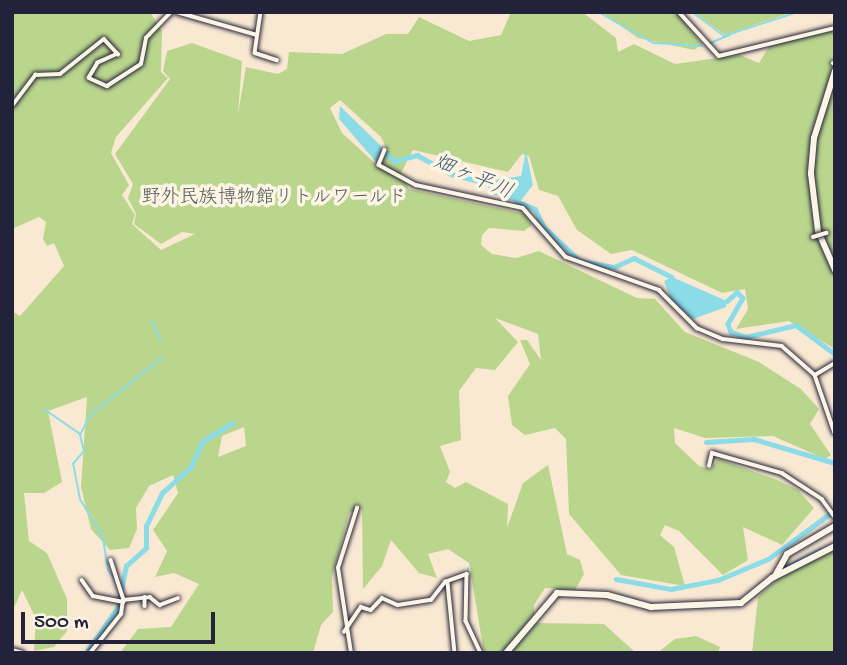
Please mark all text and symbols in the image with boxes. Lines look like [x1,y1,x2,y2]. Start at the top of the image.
water label: 畑ヶ平川 [428,151,516,207]
park label: 野外民族博物館リトルワールド [141,188,407,210]
scale bar [24,598,219,642]
text: 500 m [34,611,89,636]

